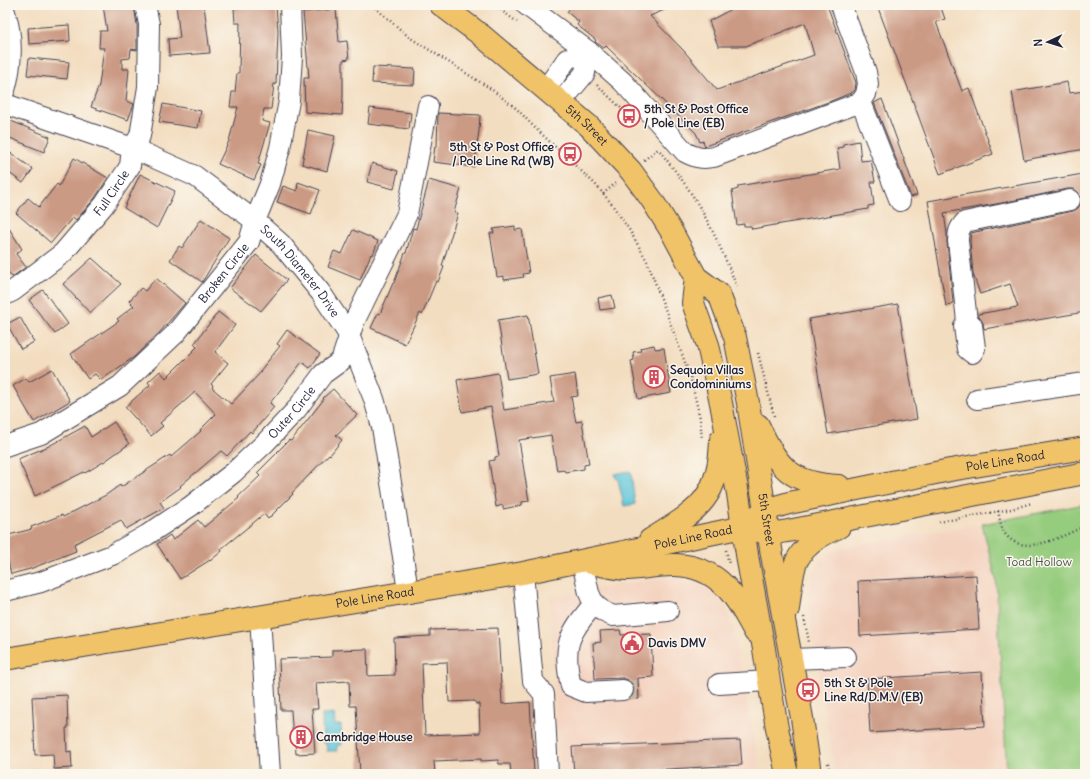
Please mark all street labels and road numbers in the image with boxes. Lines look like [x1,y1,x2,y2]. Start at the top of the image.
street label: 5th Street [563,101,611,148]
street label: Full Circle [90,167,132,219]
street label: South Diameter Drive [258,221,343,320]
street label: Broken Circle [195,240,252,306]
street label: Outer Circle [265,383,318,442]
street label: Pole Line Road [965,447,1046,474]
street label: 5th Street [755,492,778,547]
street label: Pole Line Road [653,521,734,552]
street label: Pole Line Road [334,583,415,611]

